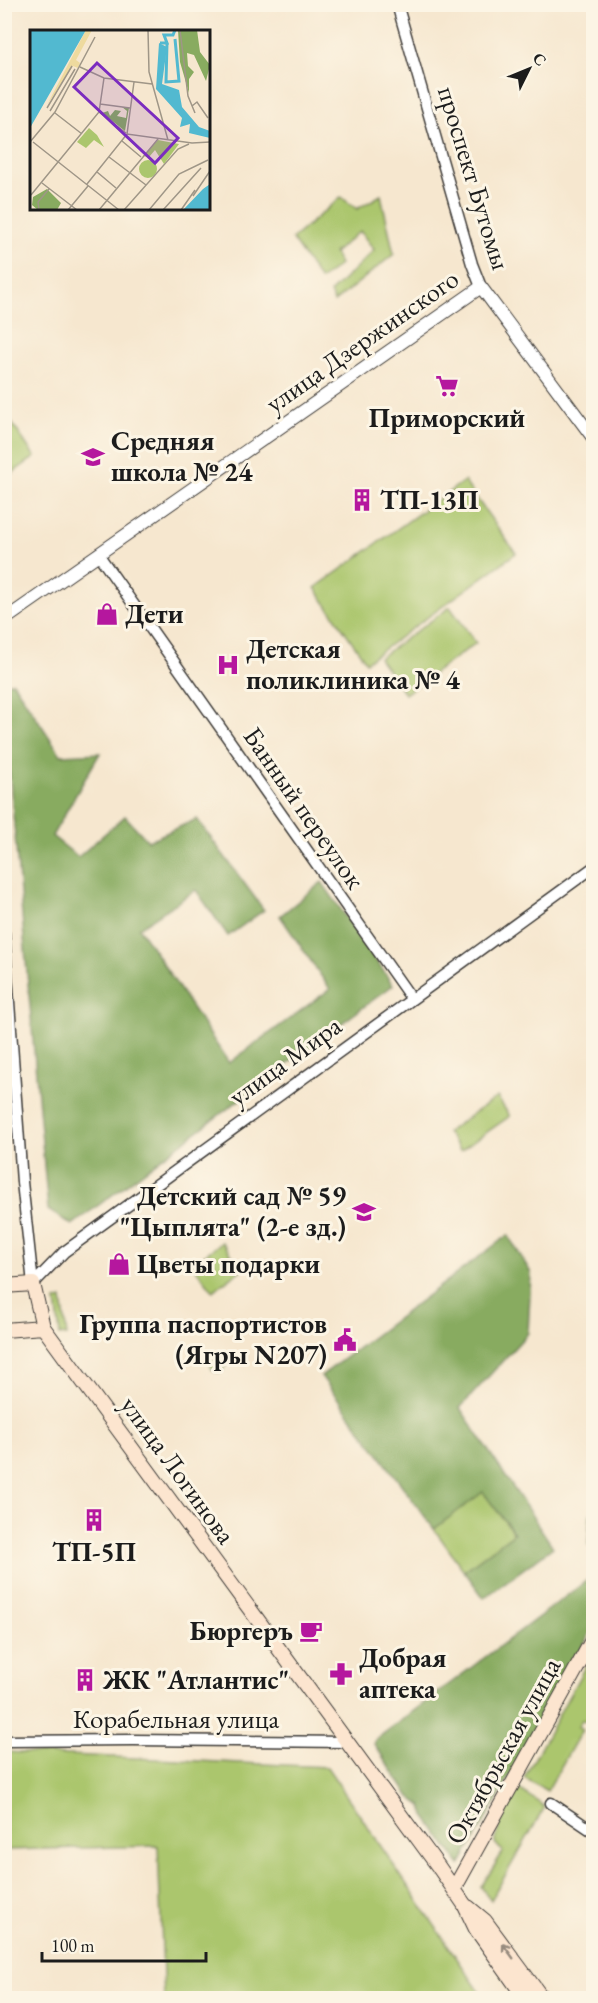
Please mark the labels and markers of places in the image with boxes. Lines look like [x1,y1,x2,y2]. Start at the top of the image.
supermarket icon: Приморский [434,373,460,399]
place label: Приморский [369,400,525,435]
place label: Средняя школа № 24 [111,423,253,489]
school or university icon: Средняя школа № 24 [80,444,106,470]
place label: ТП-13П [380,482,479,517]
building icon: ТП-13П [349,487,375,513]
place label: Дети [125,596,184,631]
shop icon: Дети [94,601,120,627]
place label: Детская поликлиника № 4 [246,631,460,697]
hospital icon: Детская поликлиника № 4 [215,652,241,678]
place label: Детский сад № 59 "Цыплята" (2-е зд.) [120,1178,346,1244]
school or university icon: Детский сад № 59 "Цыплята" (2-е зд.) [351,1199,377,1225]
place label: Цветы подарки [137,1246,320,1281]
shop icon: Цветы подарки [106,1251,132,1277]
place label: Группа паспортистов (Ягры N207) [79,1306,327,1372]
public building icon: Группа паспортистов (Ягры N207) [332,1327,358,1353]
building icon: ТП-5П [81,1507,107,1533]
place label: ТП-5П [52,1534,136,1569]
place label: Бюргеръ [190,1613,293,1648]
cafe icon: Бюргеръ [298,1618,324,1644]
place label: Добрая аптека [359,1640,447,1706]
pharmacy icon: Добрая аптека [328,1661,354,1687]
place label: ЖК "Атлантис" [102,1662,289,1697]
building icon: ЖК "Атлантис" [72,1667,98,1693]

